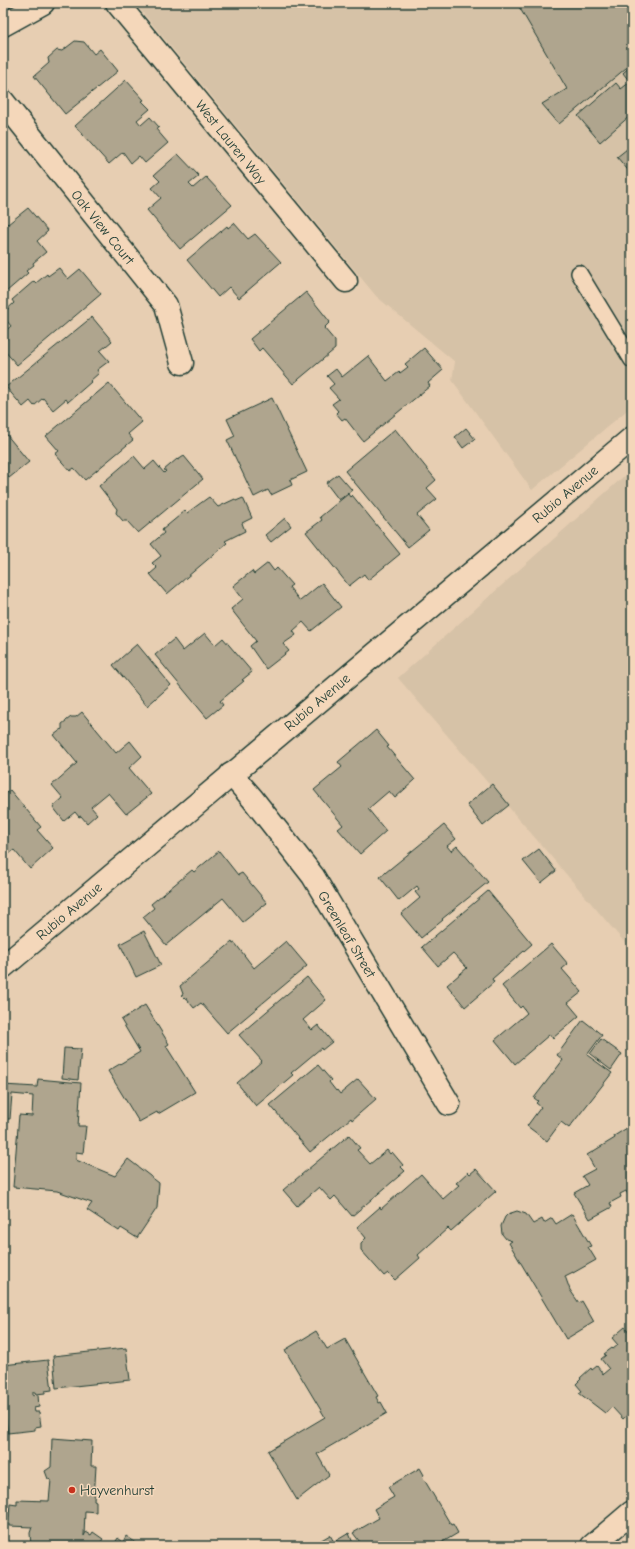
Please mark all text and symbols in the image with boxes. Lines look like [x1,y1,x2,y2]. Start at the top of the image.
street label: West Lauren Way [192,97,270,188]
street label: Oak View Court [67,187,139,269]
street label: Rubio Avenue [529,462,602,527]
street label: Rubio Avenue [281,670,354,735]
street label: Rubio Avenue [33,879,106,944]
street label: Greenleaf Street [314,888,380,982]
place label: Hayvenhurst [80,1482,155,1499]
marker: Hayvenhurst [67,1485,77,1495]

